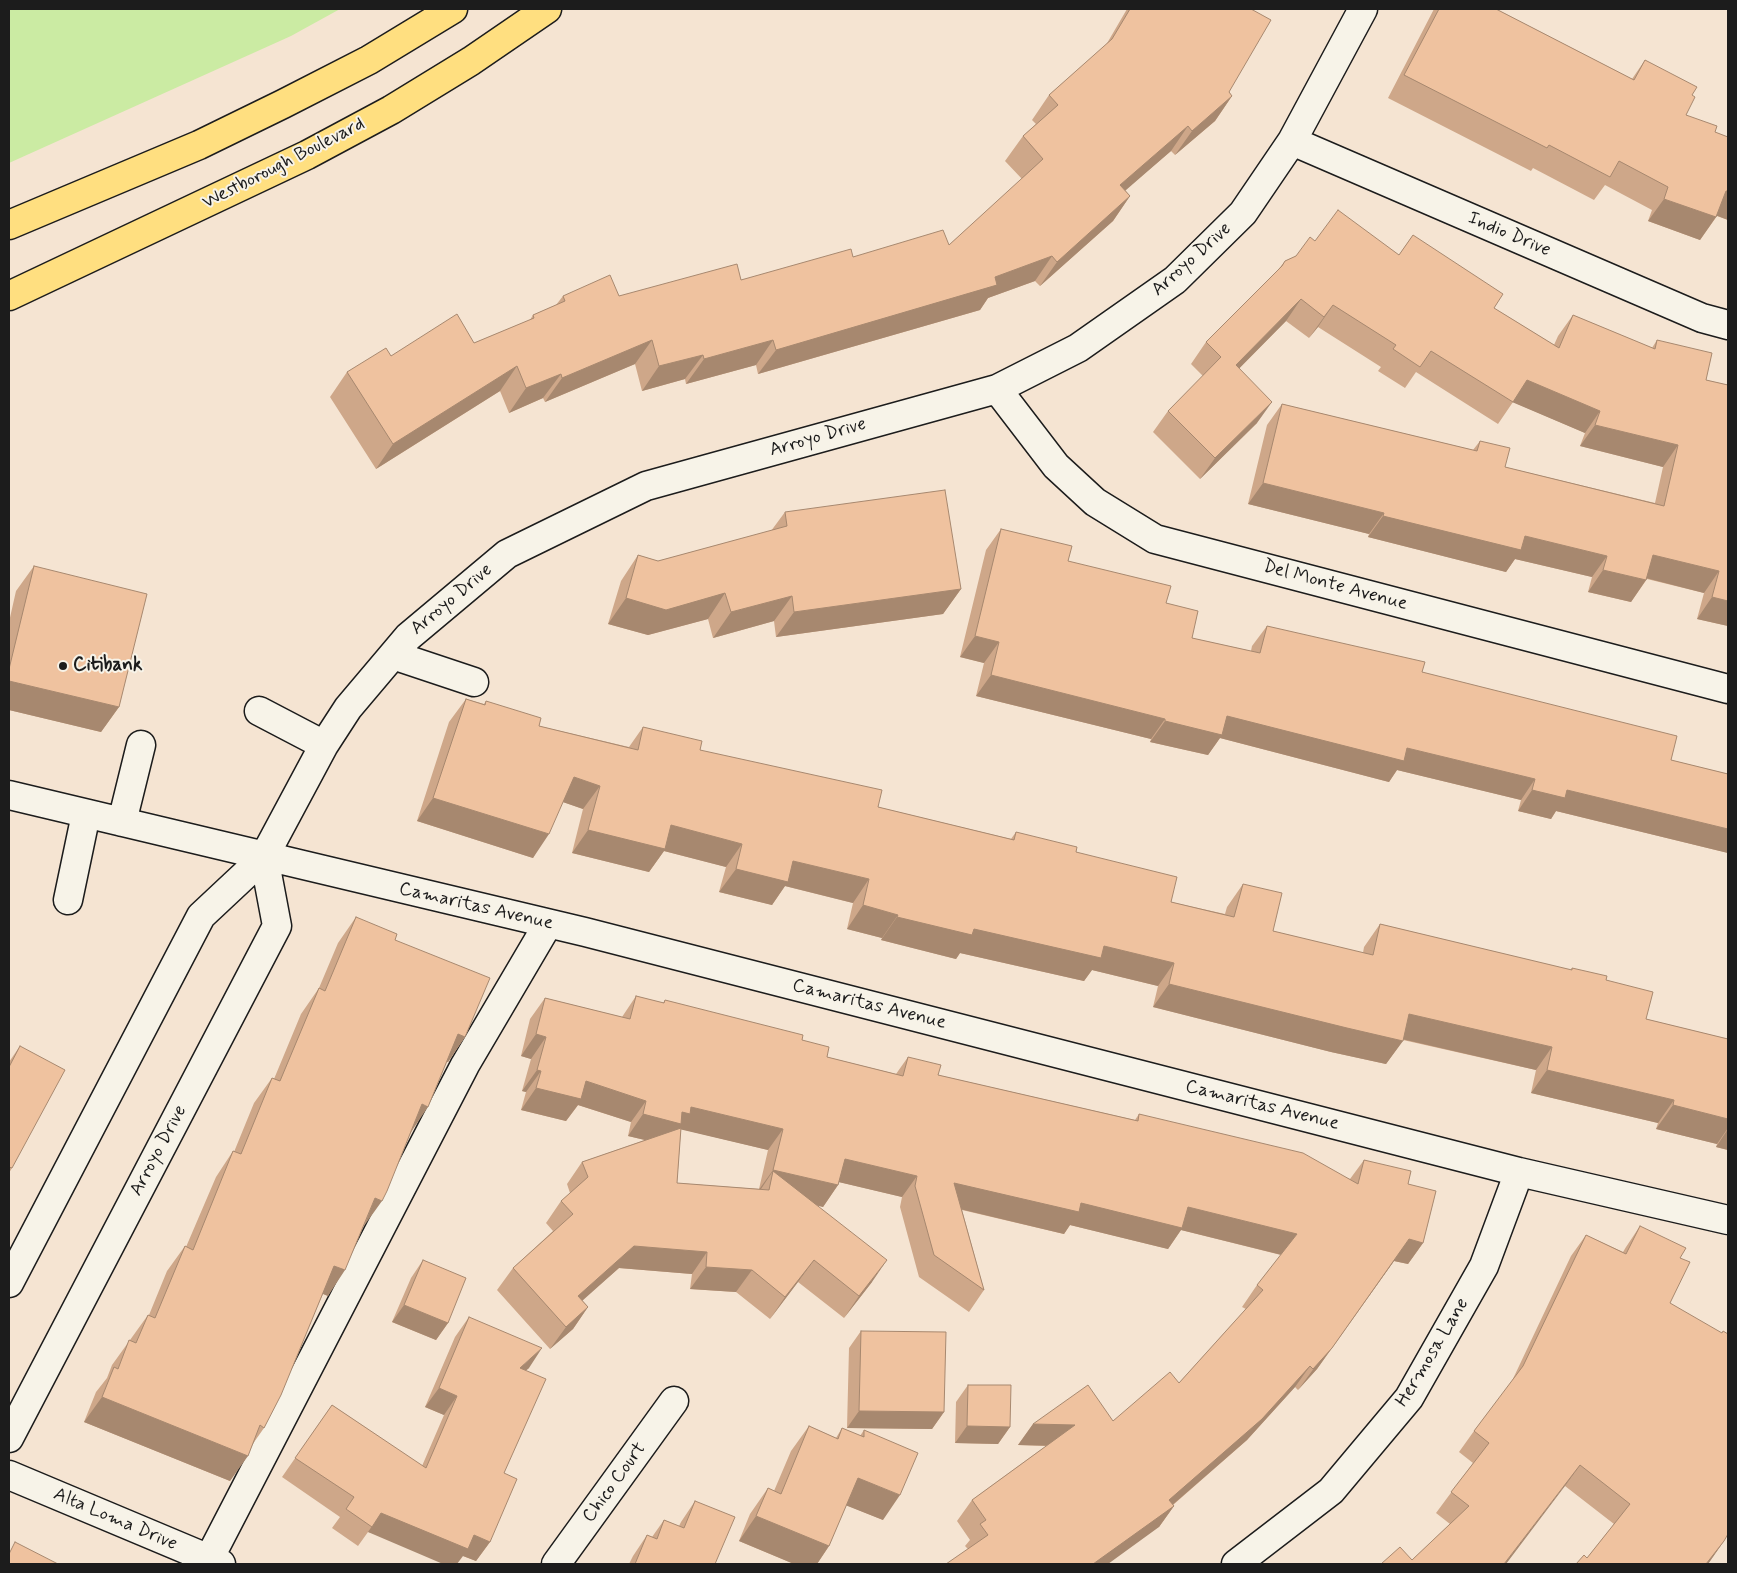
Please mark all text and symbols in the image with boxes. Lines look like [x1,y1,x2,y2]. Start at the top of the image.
street label: Westborough Boulevard [199,113,369,215]
street label: Indio Drive [1464,207,1554,263]
street label: Arroyo Drive [1147,218,1237,302]
street label: Arroyo Drive [767,413,869,463]
street label: Del Monte Avenue [1260,556,1410,616]
street label: Arroyo Drive [407,559,497,641]
place label: Citibank [73,655,142,677]
marker: Citibank [57,660,69,672]
street label: Camaritas Avenue [397,878,555,936]
street label: Camaritas Avenue [790,975,948,1035]
street label: Camaritas Avenue [1183,1076,1341,1136]
street label: Arroyo Drive [126,1102,192,1200]
street label: Hermosa Lane [1392,1294,1474,1412]
street label: Chico Court [578,1438,652,1528]
street label: Alta Loma Drive [50,1484,180,1556]

